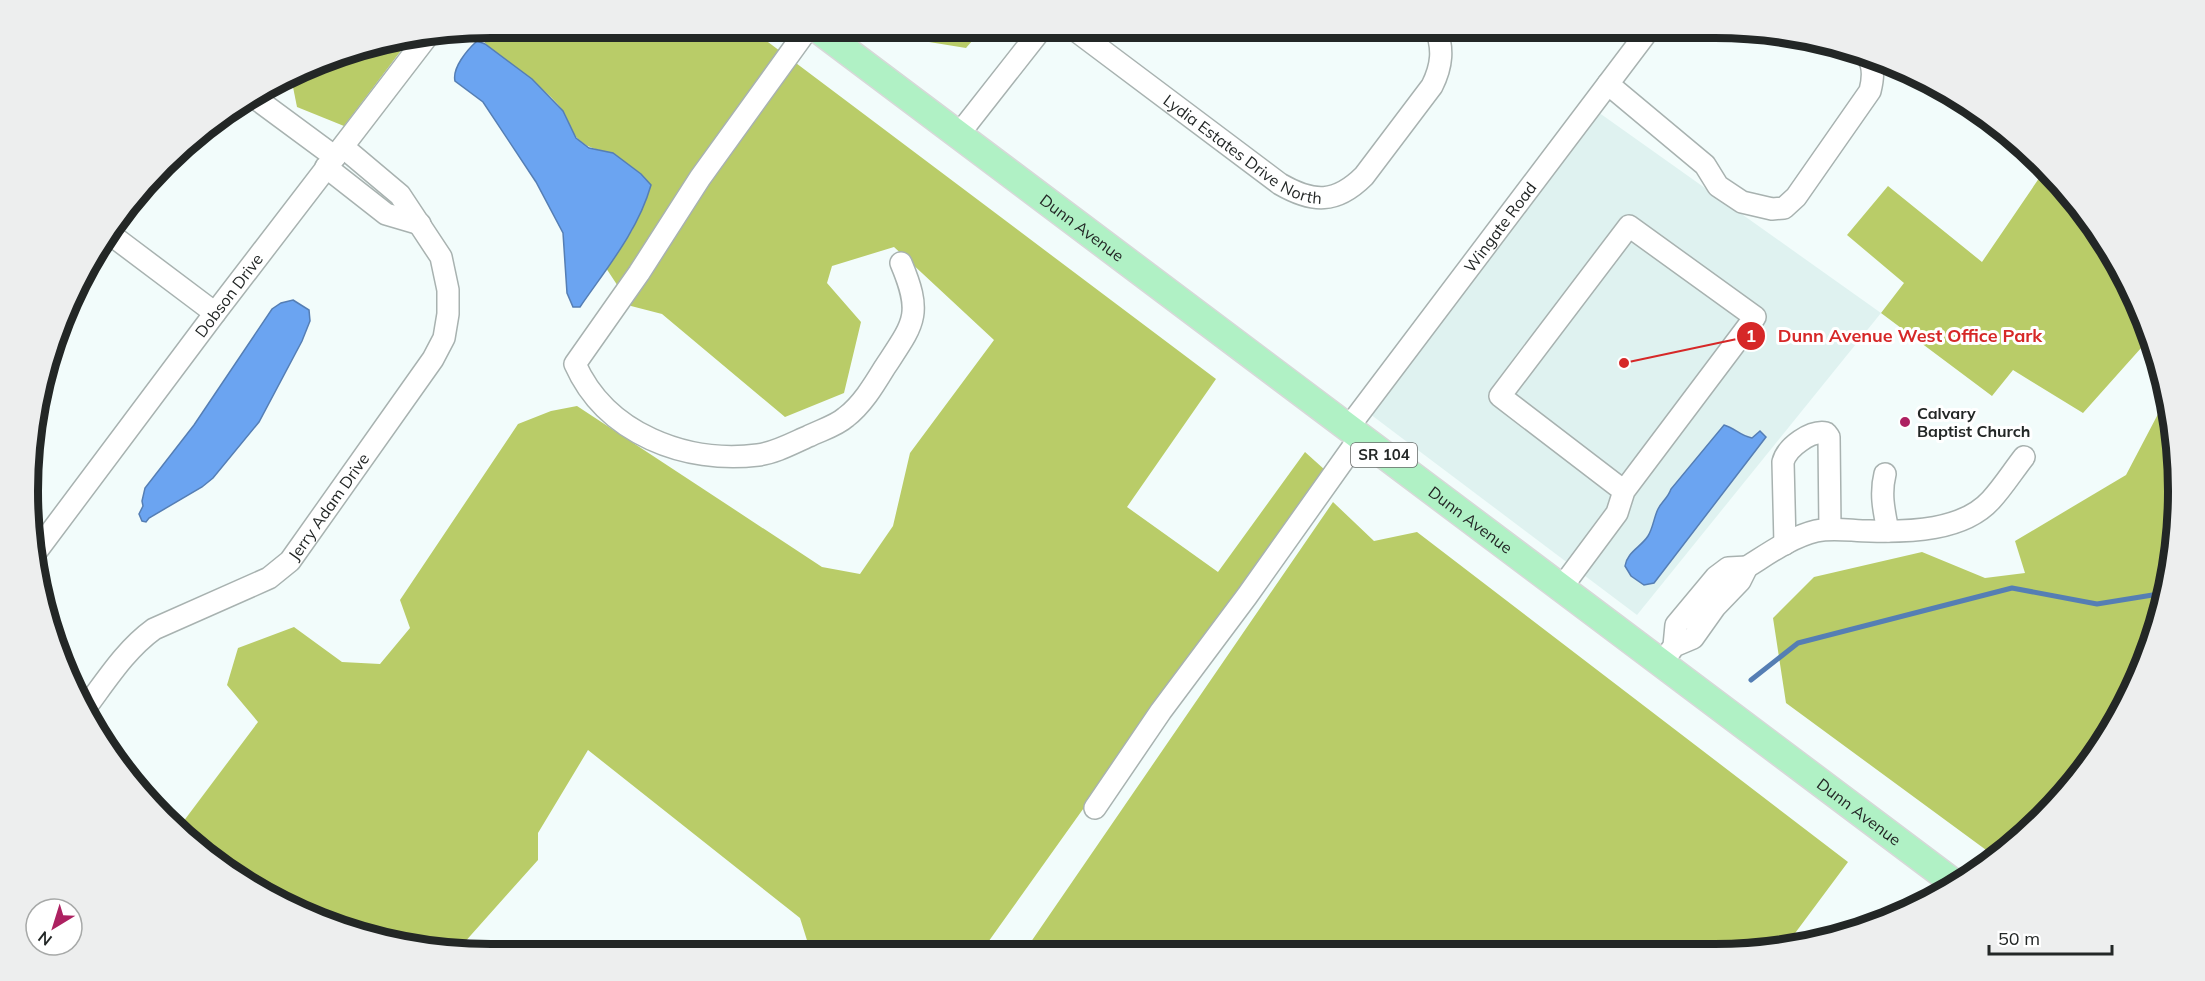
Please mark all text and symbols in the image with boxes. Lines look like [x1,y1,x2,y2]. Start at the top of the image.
street label: Lydia Estates Drive North [1159,90,1323,208]
street label: Wingate Road [1459,178,1540,276]
street label: Dunn Avenue [1036,190,1128,266]
street label: Dobson Drive [190,249,267,341]
callout: Dunn Avenue West Office Park [1736,318,2054,354]
text: 1 [1746,324,1756,347]
text: Dunn Avenue West Office Park [1778,324,2043,347]
place label: Calvary Baptist Church [1917,403,2030,441]
marker: Calvary Baptist Church [1898,415,1912,429]
road number: SR 104 [1351,443,1417,467]
street label: Jerry Adam Drive [284,449,373,564]
street label: Dunn Avenue [1425,482,1516,558]
street label: Dunn Avenue [1813,774,1905,850]
north arrow [24,897,84,957]
scale bar [1989,918,2112,956]
text: N [34,927,56,950]
text: 50 m [1998,927,2040,950]

